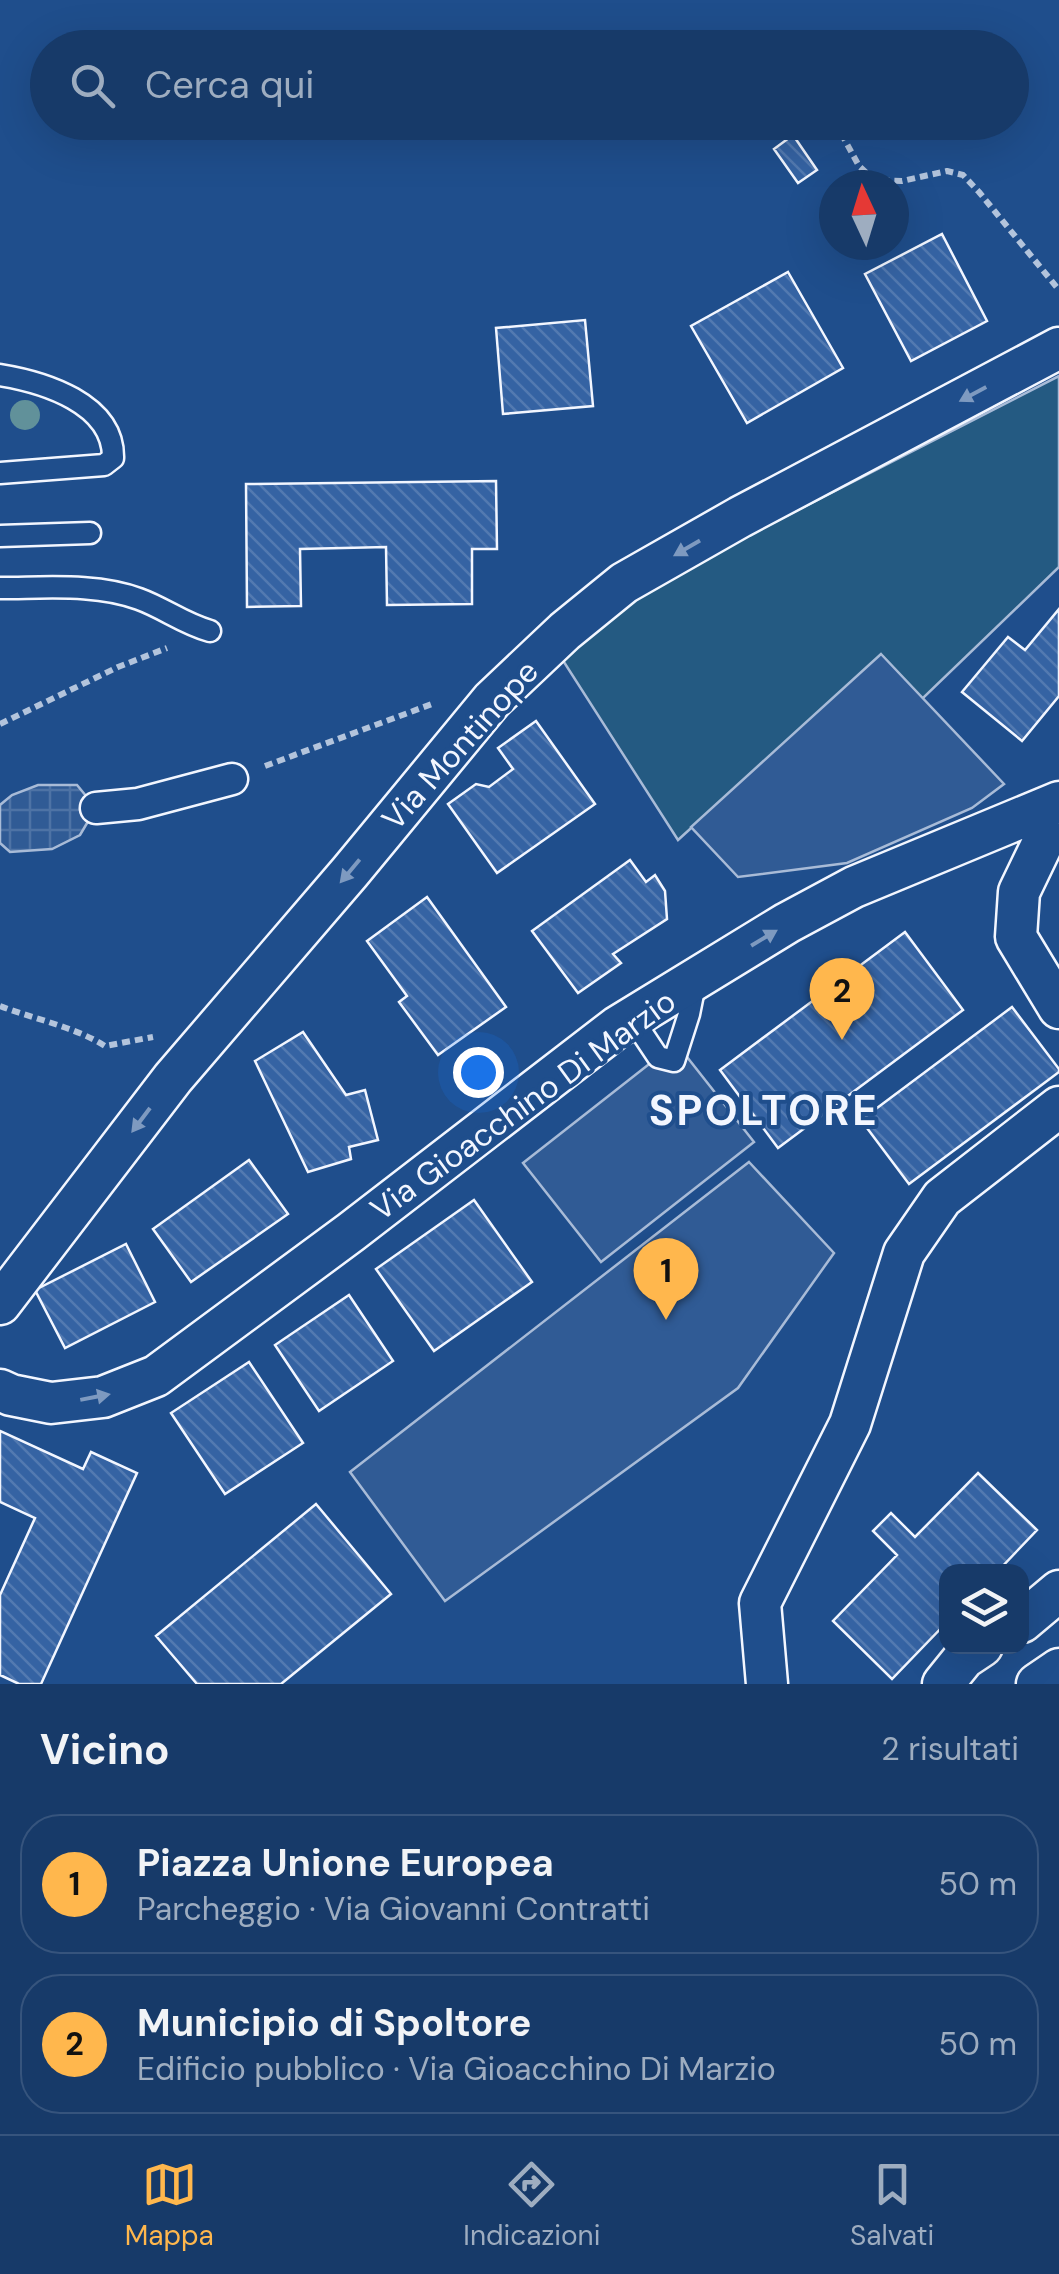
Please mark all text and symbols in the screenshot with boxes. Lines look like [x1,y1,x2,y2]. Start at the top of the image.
search box [30,30,1029,140]
icon: search [65,58,120,113]
text: Cerca qui [145,60,314,110]
north arrow [819,170,909,260]
one-way arrow [958,385,987,402]
one-way arrow [673,538,701,556]
street label: Via Montinope [372,651,548,839]
one-way arrow [339,858,361,883]
one-way arrow [750,929,778,947]
pin: 2 [810,958,874,1040]
street label: Via Gioacchino Di Marzio [362,980,684,1230]
your location [453,1047,504,1098]
district label: SPOLTORE [649,1083,879,1138]
one-way arrow [130,1106,151,1132]
pin: 1 [634,1238,698,1320]
one-way arrow [80,1388,111,1404]
map controls [939,1564,1029,1654]
button: layers [939,1564,1029,1654]
text: Vicino [40,1722,170,1777]
text: 2 risultati [881,1728,1019,1770]
text: Piazza Unione Europea [137,1838,554,1888]
text: 1 [69,1863,80,1905]
text: 50 m [939,1863,1017,1905]
text: Parcheggio · Via Giovanni Contratti [137,1888,650,1930]
text: Municipio di Spoltore [137,1998,532,2048]
text: 2 [65,2023,84,2065]
text: 50 m [939,2023,1017,2065]
text: Edificio pubblico · Via Gioacchino Di Marzio [137,2048,776,2090]
tab: Mappa [125,2157,214,2254]
tab: Indicazioni [463,2157,600,2254]
tab: Salvati [850,2157,934,2254]

